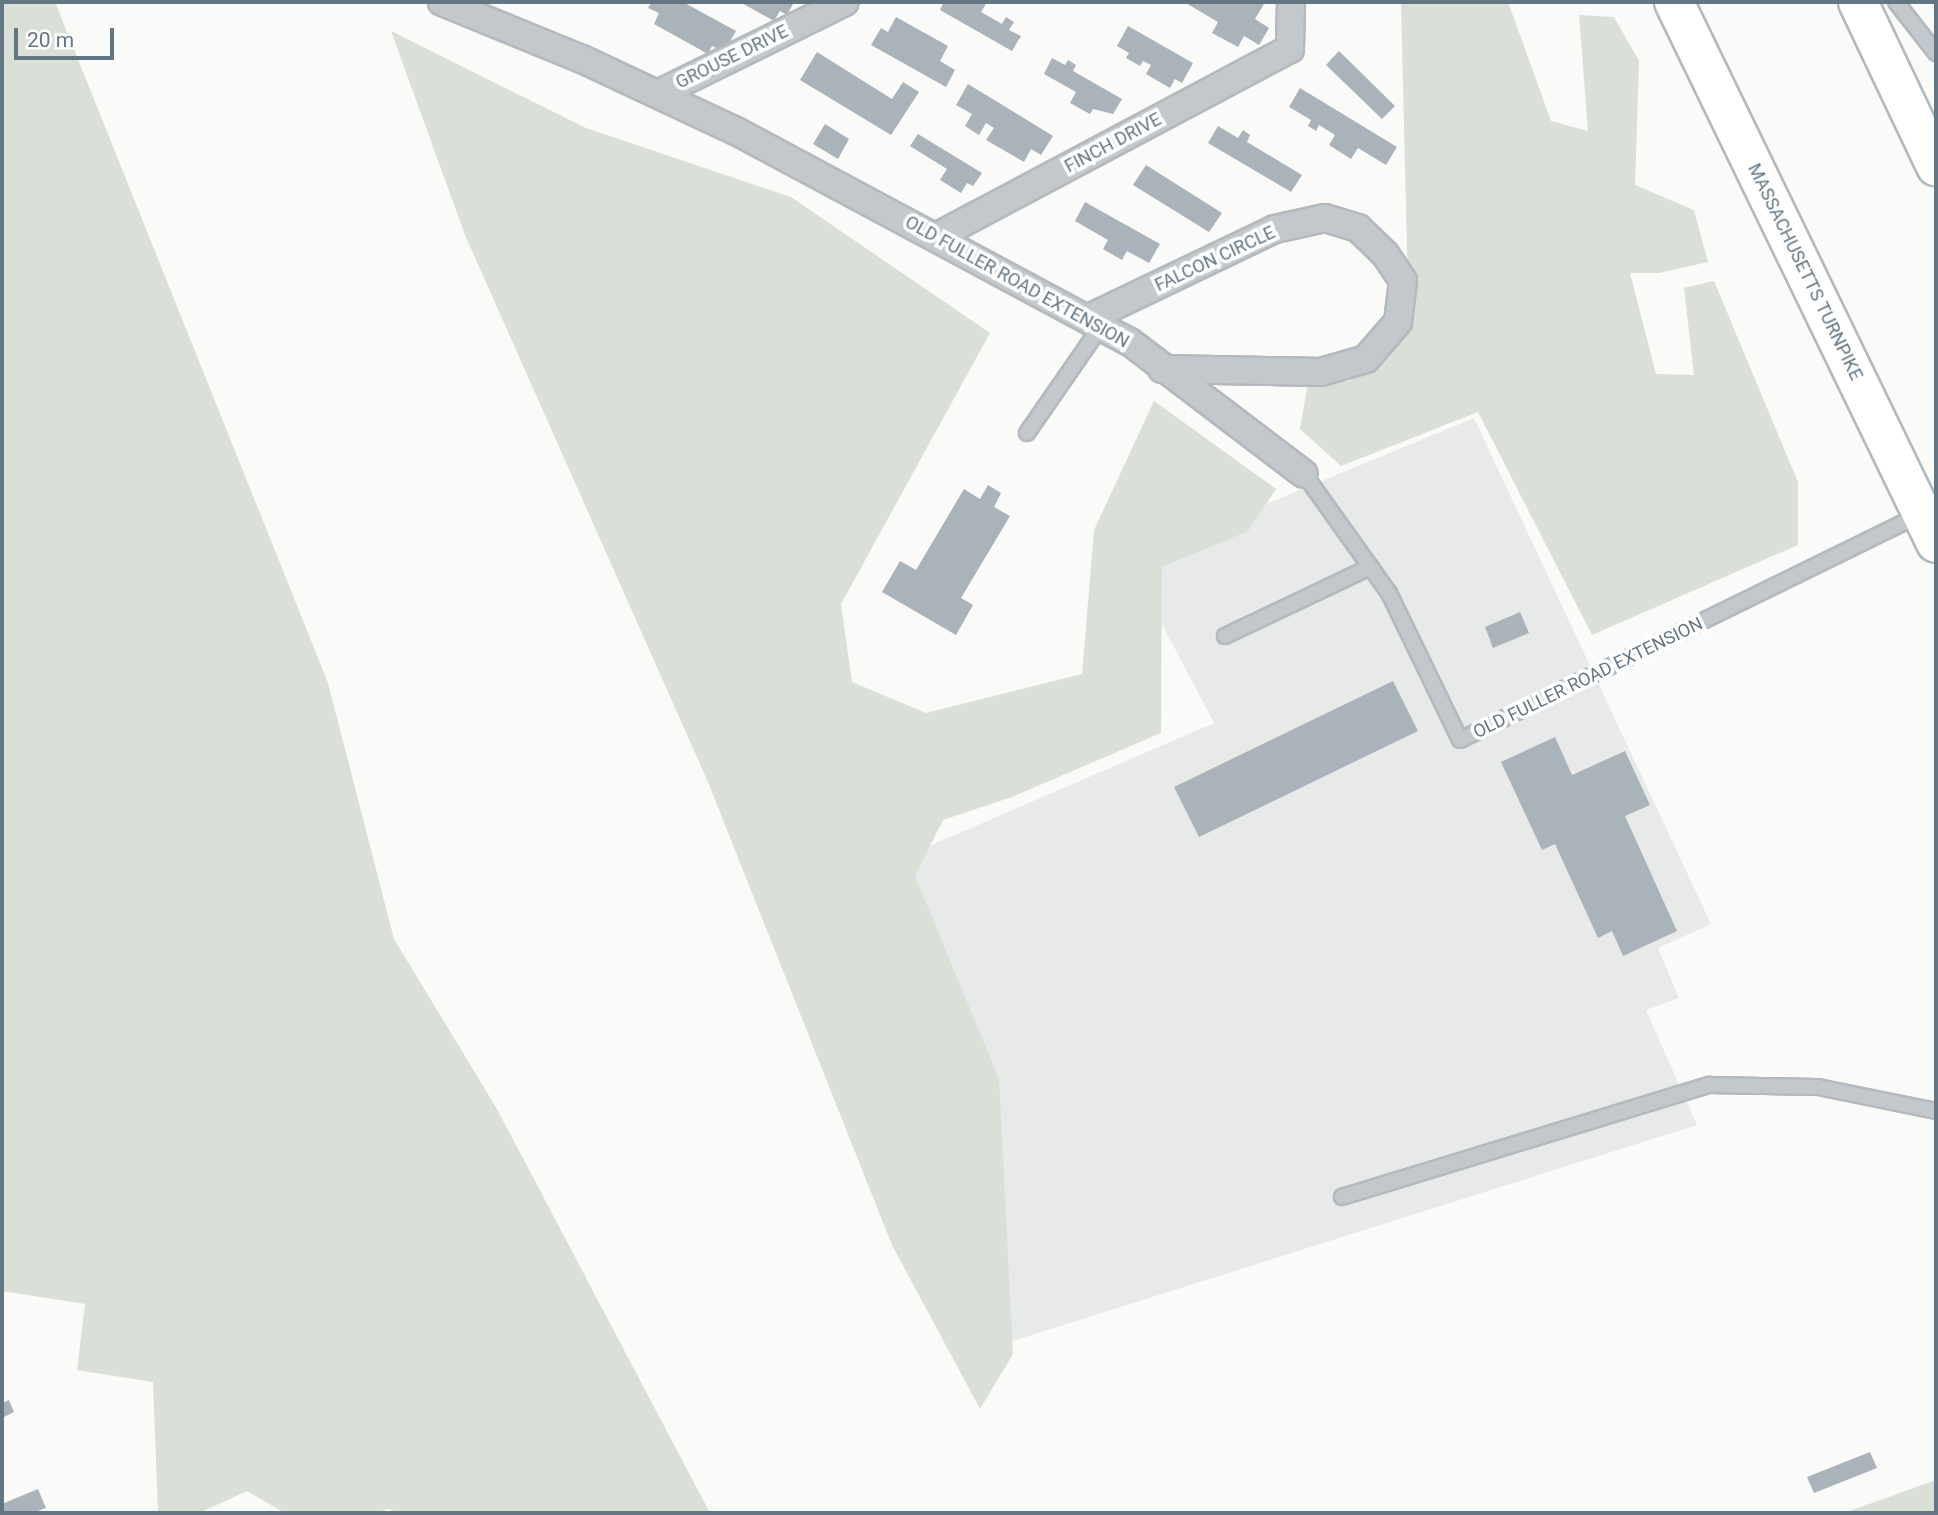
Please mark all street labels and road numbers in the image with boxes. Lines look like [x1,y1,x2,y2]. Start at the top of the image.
street label: GROUSE DRIVE [672,20,792,94]
street label: FINCH DRIVE [1061,109,1165,177]
street label: MASSACHUSETTS TURNPIKE [1743,160,1867,384]
street label: OLD FULLER ROAD EXTENSION [901,211,1133,353]
street label: FALCON CIRCLE [1151,222,1279,296]
street label: OLD FULLER ROAD EXTENSION [1470,613,1706,743]

